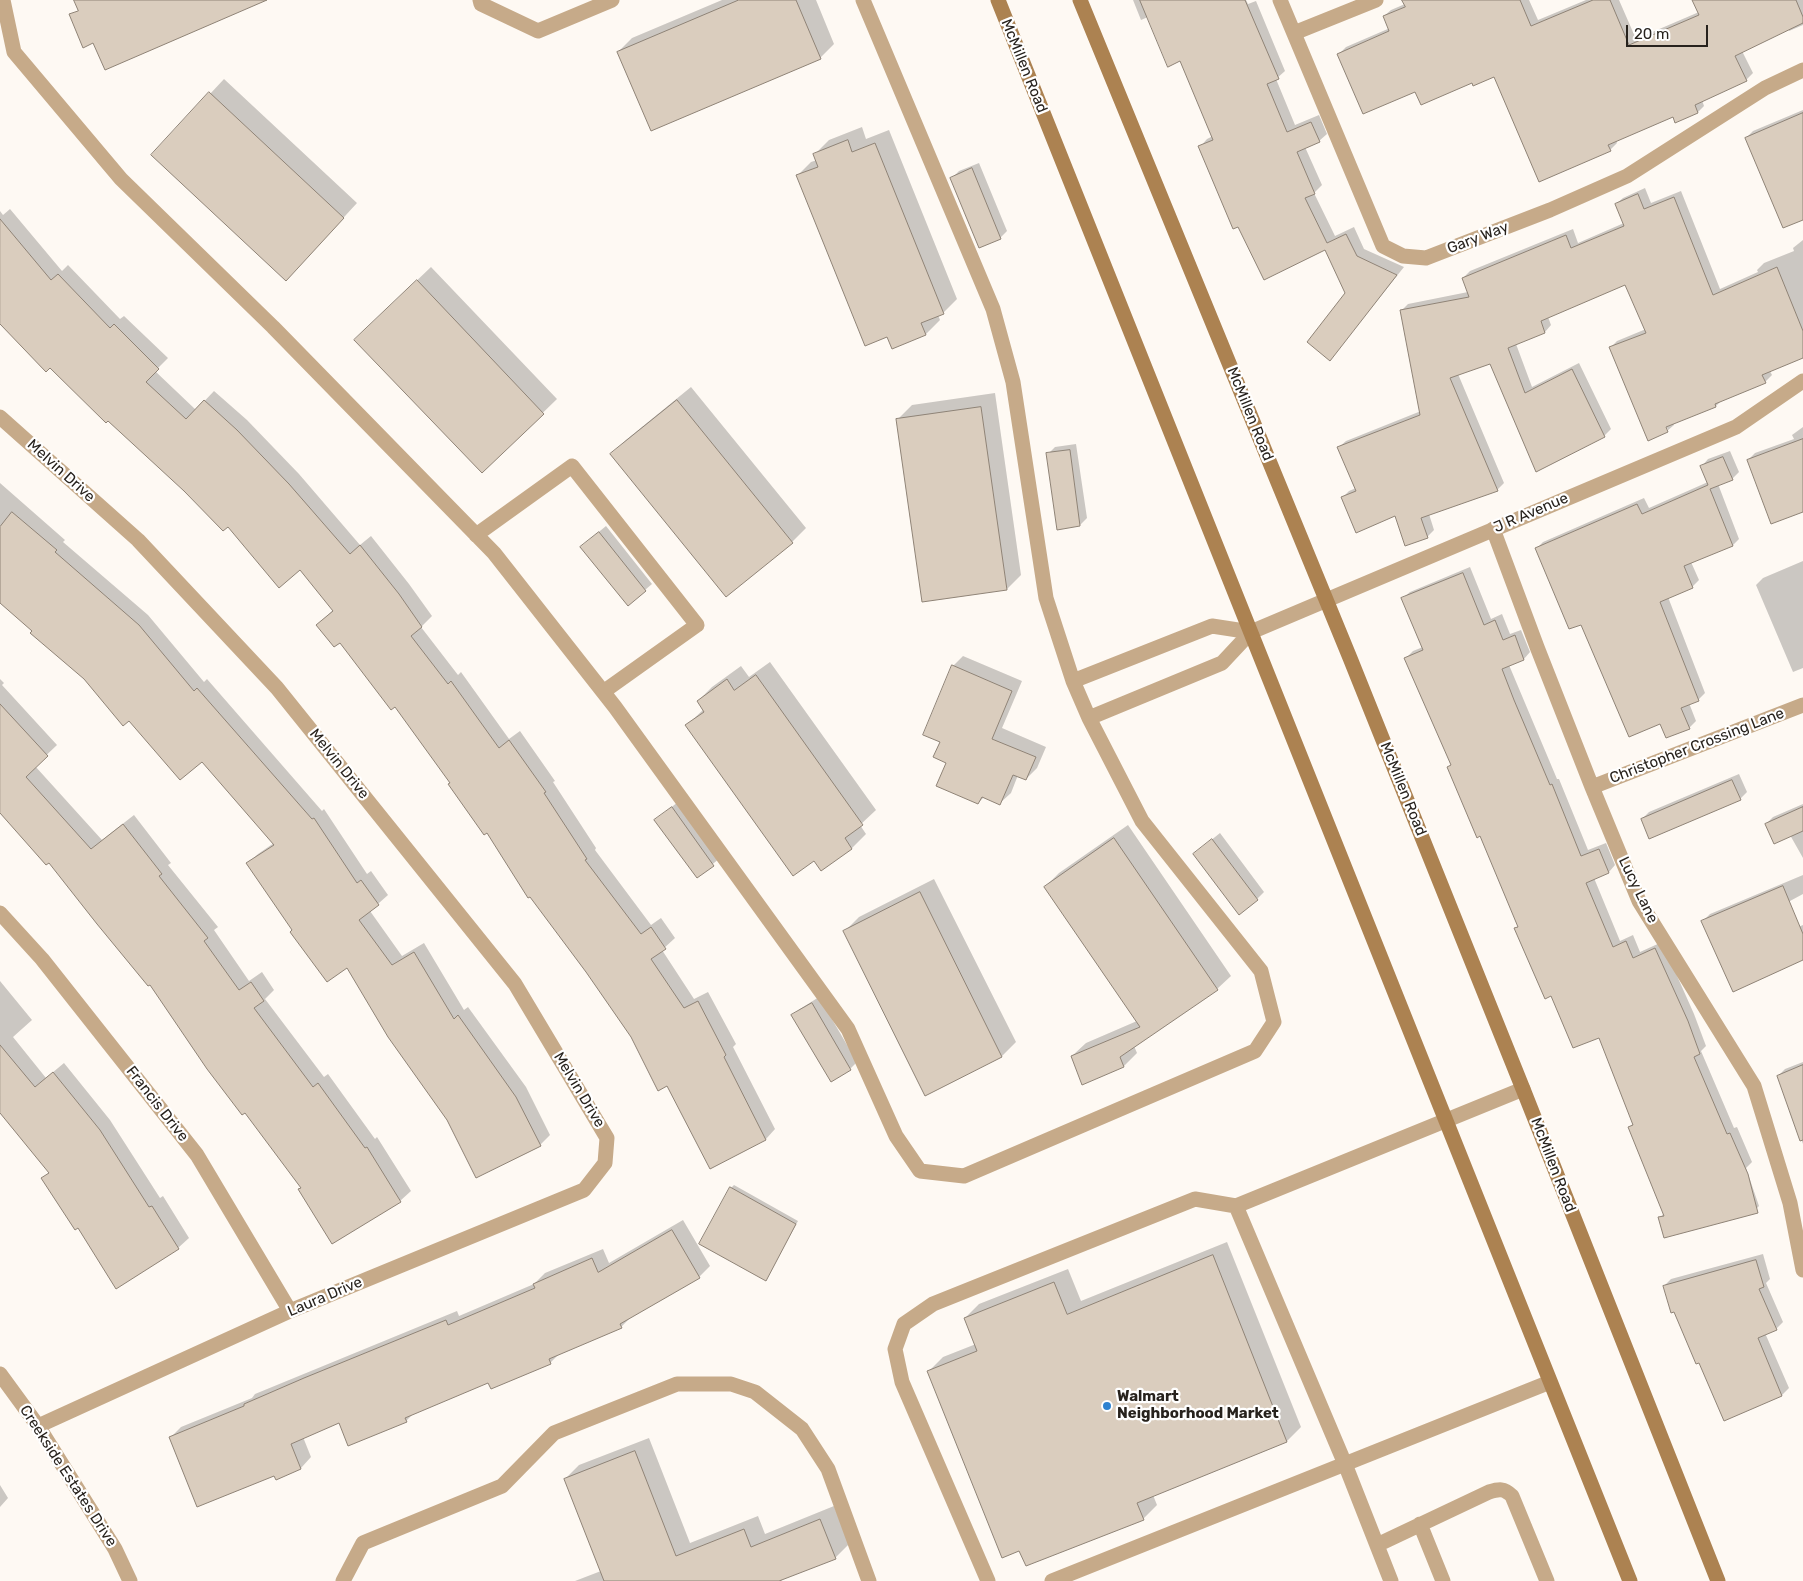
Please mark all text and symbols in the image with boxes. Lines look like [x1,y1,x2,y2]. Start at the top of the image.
scale bar [1628,15,1710,47]
street label: McMillen Road [997,16,1051,116]
text: 20 m [1634,25,1669,43]
street label: Gary Way [1445,218,1511,258]
street label: McMillen Road [1223,364,1277,464]
street label: Melvin Drive [23,436,99,506]
street label: J R Avenue [1491,489,1571,537]
street label: Christopher Crossing Lane [1607,704,1787,788]
street label: Melvin Drive [305,725,373,803]
street label: McMillen Road [1376,739,1430,839]
street label: Lucy Lane [1614,854,1662,926]
street label: Melvin Drive [549,1049,609,1131]
street label: Francis Drive [122,1063,192,1145]
street label: McMillen Road [1527,1115,1579,1215]
street label: Laura Drive [285,1273,365,1321]
place label: Walmart Neighborhood Market [1117,1388,1279,1423]
marker: Walmart Neighborhood Market [1101,1400,1113,1412]
street label: Creekside Estates Drive [16,1402,120,1550]

